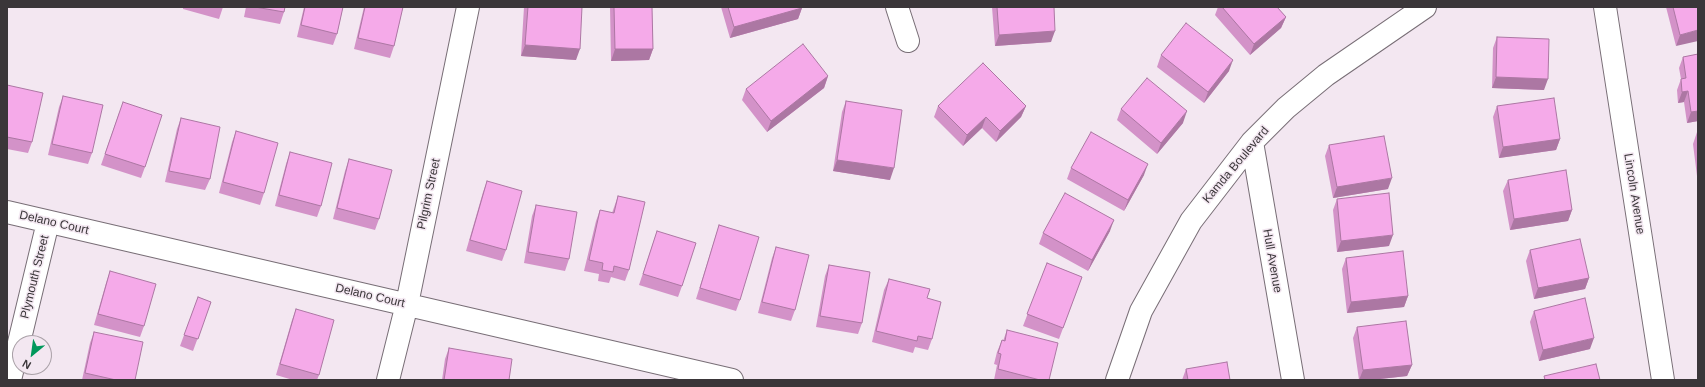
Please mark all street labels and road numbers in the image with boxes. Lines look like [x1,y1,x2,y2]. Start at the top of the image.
street label: Kamda Boulevard [1200,124,1272,206]
street label: Lincoln Avenue [1620,152,1648,236]
street label: Pilgrim Street [414,157,444,231]
street label: Delano Court [18,208,90,238]
street label: Hull Avenue [1259,228,1285,294]
street label: Plymouth Street [18,234,52,320]
street label: Delano Court [334,281,406,311]

